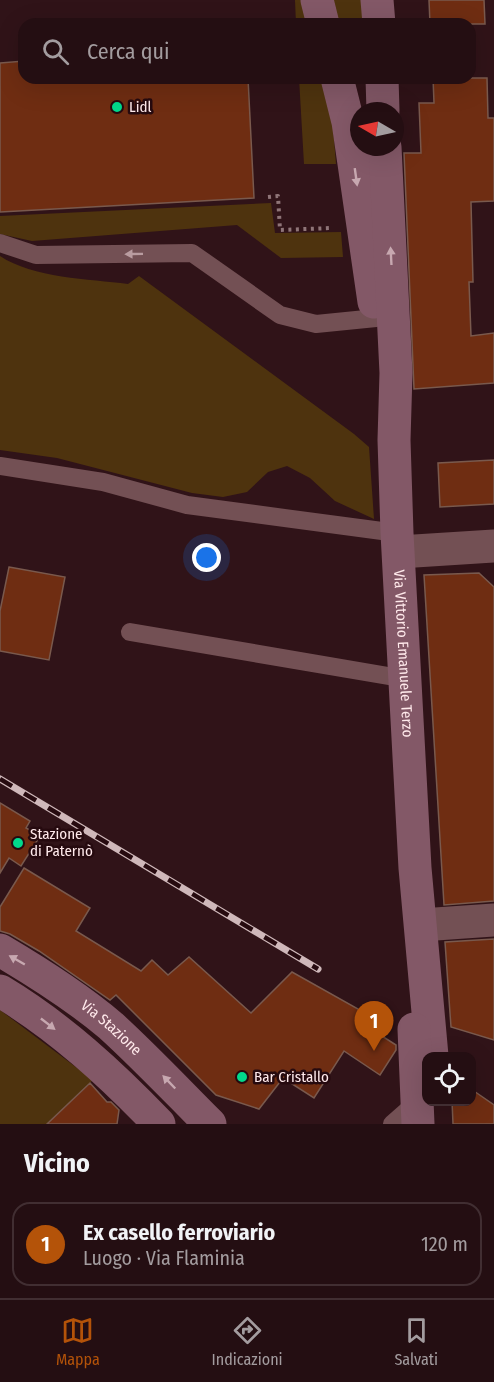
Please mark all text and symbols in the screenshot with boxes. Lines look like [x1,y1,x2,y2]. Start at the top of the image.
search box [18,18,476,84]
icon: search [39,35,72,68]
text: Cerca qui [87,38,170,65]
place label: Lidl [129,98,151,116]
marker: Lidl [110,100,124,114]
north arrow [350,102,404,156]
one-way arrow [352,167,361,186]
one-way arrow [386,246,395,265]
one-way arrow [124,249,143,258]
your location [192,543,221,572]
street label: Via Vittorio Emanuele Terzo [390,569,417,738]
place label: Stazione di Paternò [30,825,93,860]
marker: Stazione di Paternò [11,836,25,850]
one-way arrow [9,955,25,966]
street label: Via Stazione [77,996,145,1059]
pin: 1 [354,1002,394,1051]
one-way arrow [41,1017,56,1029]
map controls [422,1052,476,1106]
button: locate [422,1052,476,1106]
place label: Bar Cristallo [254,1068,329,1086]
marker: Bar Cristallo [235,1070,249,1084]
one-way arrow [163,1075,176,1090]
text: Vicino [24,1148,90,1179]
text: Ex casello ferroviario [83,1219,275,1246]
text: 1 [41,1232,50,1256]
text: 120 m [421,1232,468,1256]
text: Luogo · Via Flaminia [83,1246,245,1270]
tab: Mappa [56,1314,100,1369]
tab: Indicazioni [212,1314,283,1369]
tab: Salvati [394,1314,438,1369]

